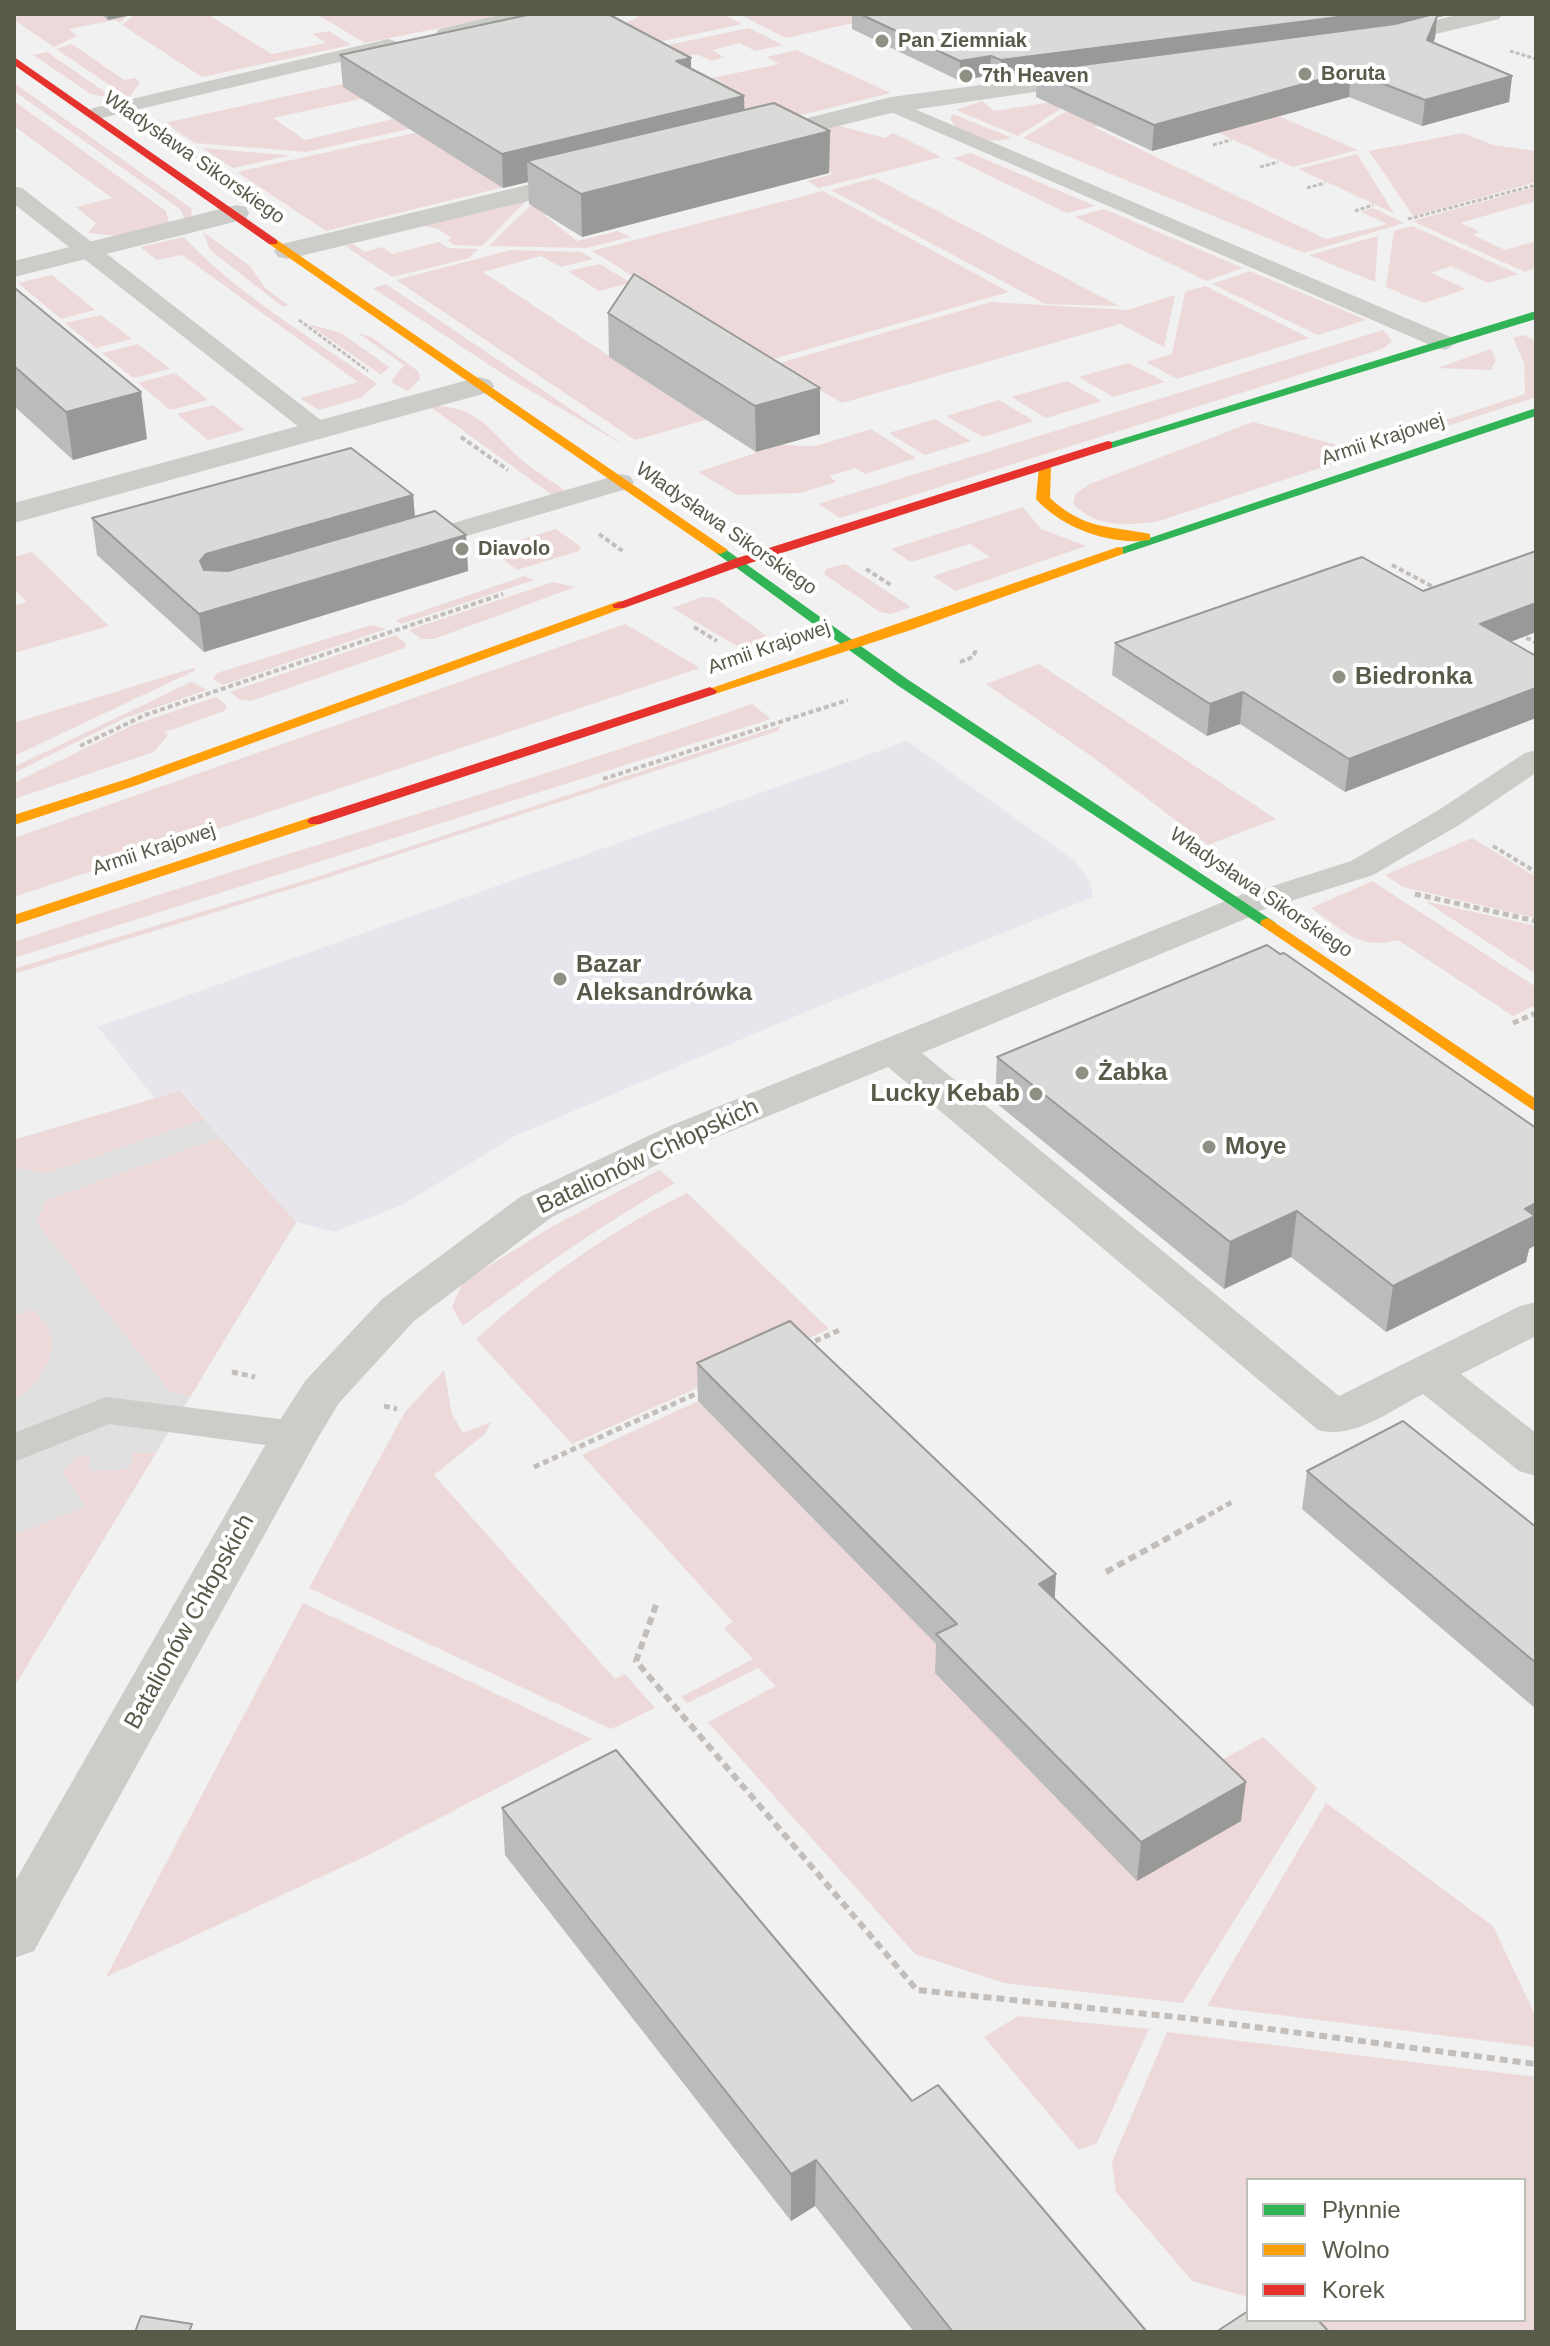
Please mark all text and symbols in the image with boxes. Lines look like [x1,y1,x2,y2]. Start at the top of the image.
place label: Pan Ziemniak [898,29,1027,53]
marker: Pan Ziemniak [873,32,891,50]
place label: Boruta [1321,62,1385,86]
place label: 7th Heaven [982,64,1089,88]
marker: Boruta [1296,65,1314,83]
marker: 7th Heaven [957,67,975,85]
street label: Władysława Sikorskiego [99,86,289,230]
street label: Armii Krajowej [1319,409,1447,471]
street label: Władysława Sikorskiego [631,457,821,601]
place label: Diavolo [478,537,550,561]
marker: Diavolo [453,540,471,558]
street label: Armii Krajowej [705,616,833,680]
place label: Biedronka [1355,663,1472,691]
marker: Biedronka [1330,668,1348,686]
street label: Armii Krajowej [90,819,218,881]
street label: Władysława Sikorskiego [1165,823,1357,963]
place label: Bazar Aleksandrówka [576,951,752,1007]
marker: Bazar Aleksandrówka [551,970,569,988]
place label: Żabka [1098,1059,1167,1087]
marker: Żabka [1073,1064,1091,1082]
place label: Lucky Kebab [871,1080,1020,1108]
marker: Lucky Kebab [1027,1085,1045,1103]
street label: Batalionów Chłopskich [532,1093,764,1221]
place label: Moye [1225,1133,1286,1161]
marker: Moye [1200,1138,1218,1156]
street label: Batalionów Chłopskich [119,1509,261,1735]
legend [1246,2178,1526,2322]
text: Płynnie [1322,2196,1401,2223]
text: Wolno [1322,2236,1390,2263]
text: Korek [1322,2276,1385,2303]

